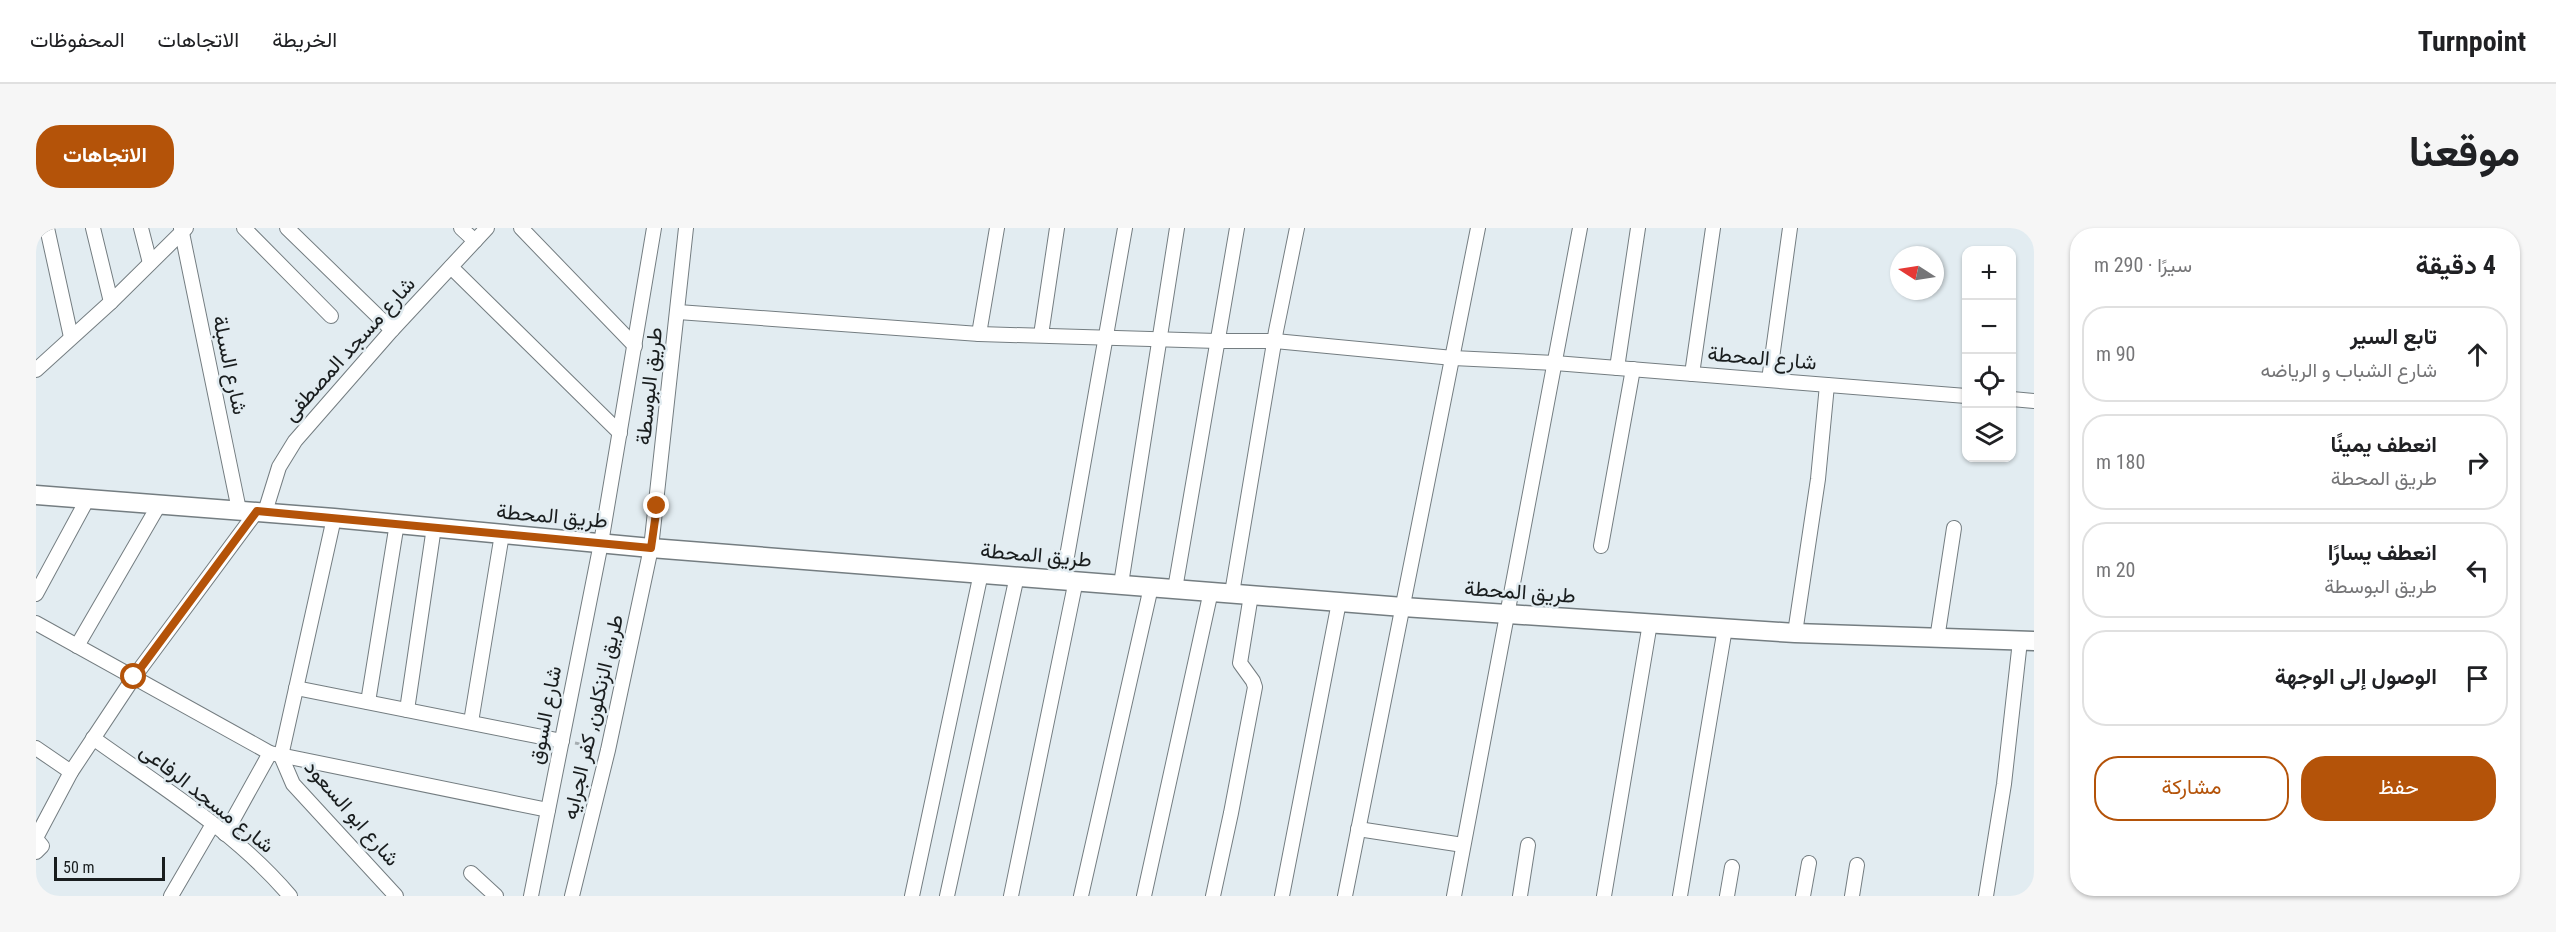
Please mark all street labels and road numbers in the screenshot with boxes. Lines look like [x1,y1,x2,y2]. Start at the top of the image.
street label: شارع مسجد المصطفى [278,272,421,427]
street label: شارع السبلة [206,313,252,417]
street label: طريق البوسطة [631,326,668,446]
street label: شارع المحطة [1706,341,1818,377]
street label: طريق المحطة [495,499,609,534]
street label: طريق المحطة [979,538,1093,573]
street label: طريق المحطة [1463,576,1577,609]
street label: طريق الزنكلون, كفر الجرايه [558,612,629,822]
street label: شارع السوق [524,664,568,767]
street label: شارع مسجد الرفاعى [134,738,279,859]
street label: شارع ابو السعود [298,755,404,872]

